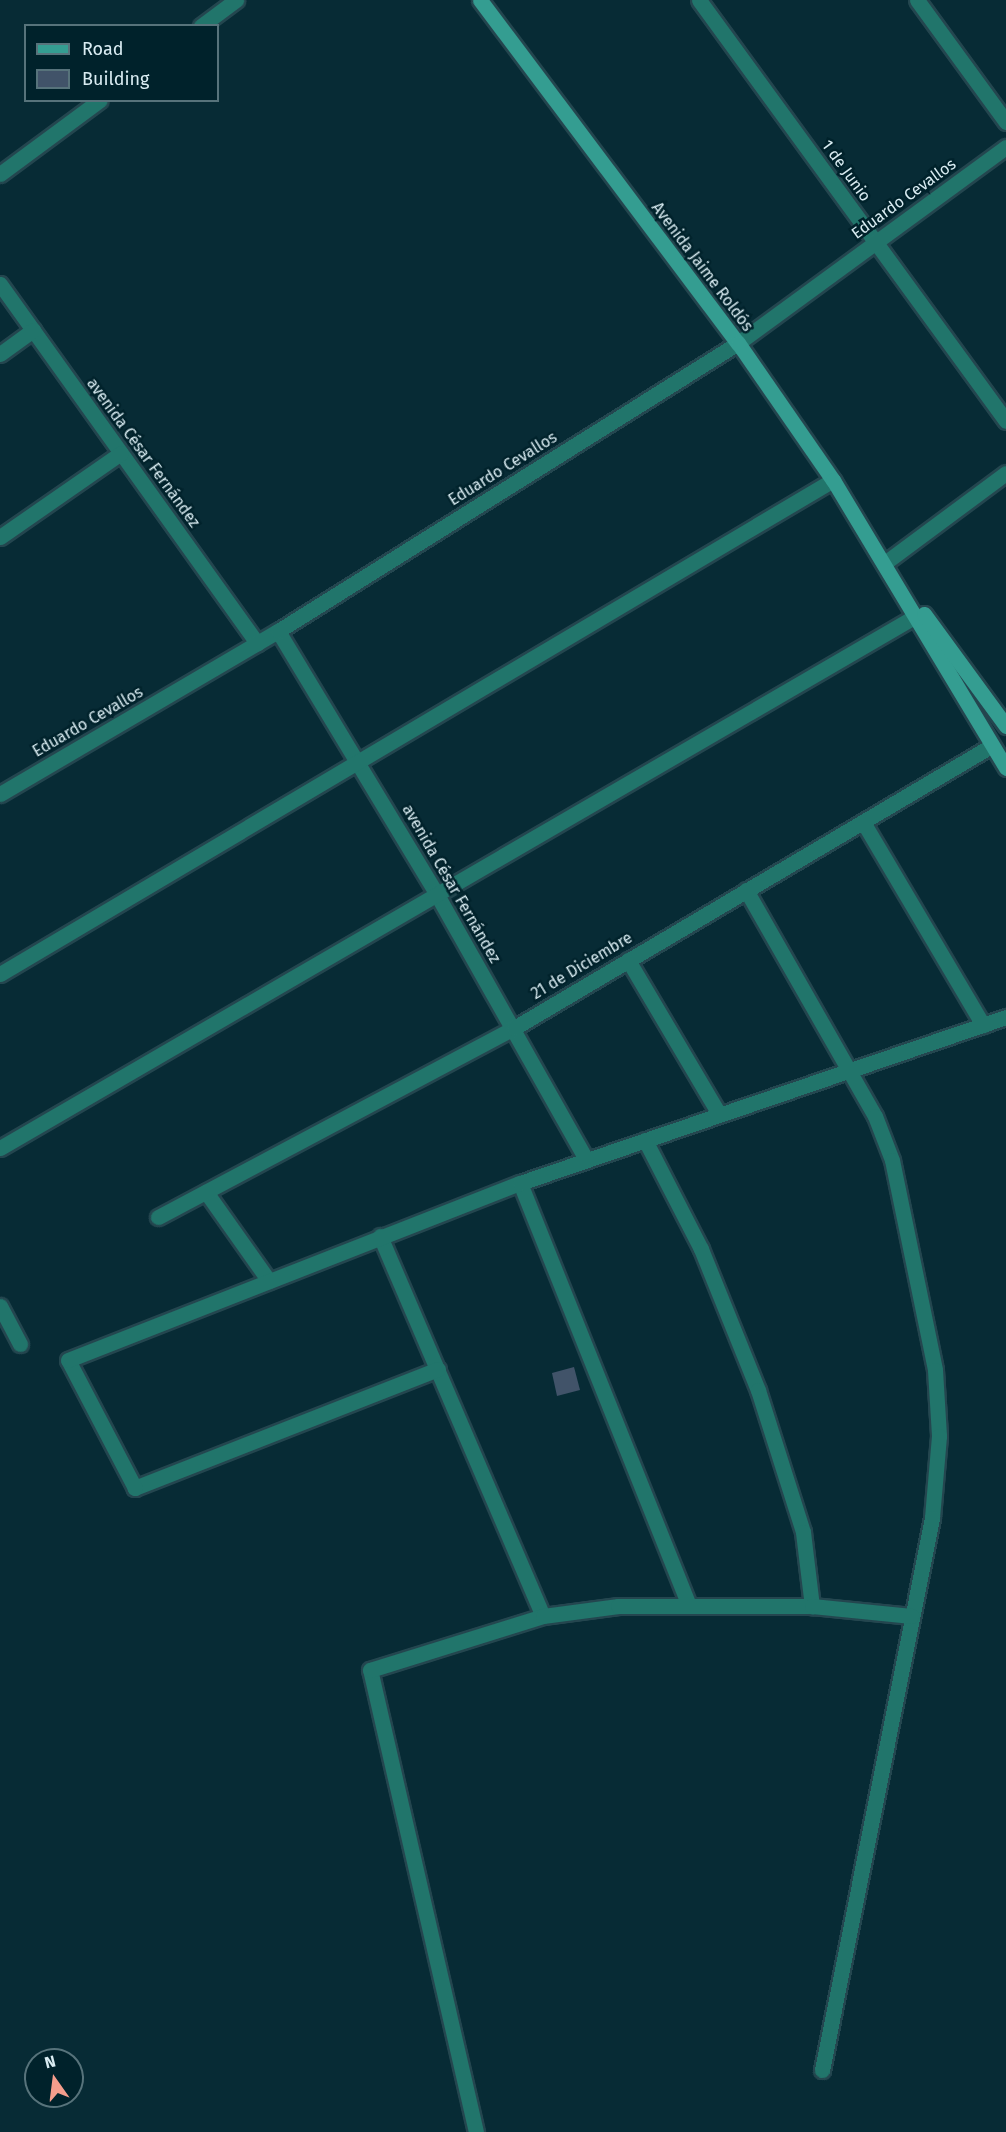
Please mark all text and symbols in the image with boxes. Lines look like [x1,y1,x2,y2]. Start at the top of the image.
legend [24,24,219,102]
text: Road [82,38,124,60]
text: Building [82,68,149,90]
street label: 1 de Junio [817,137,875,205]
street label: Eduardo Cevallos [848,155,960,243]
street label: Avenida Jaime Roldós [647,199,757,335]
street label: avenida César Fernández [82,375,204,531]
street label: Eduardo Cevallos [445,428,561,510]
street label: Eduardo Cevallos [29,683,147,761]
street label: avenida César Fernández [398,801,504,967]
street label: 21 de Diciembre [528,928,636,1004]
north arrow [24,2048,84,2108]
text: N [43,2051,57,2072]

